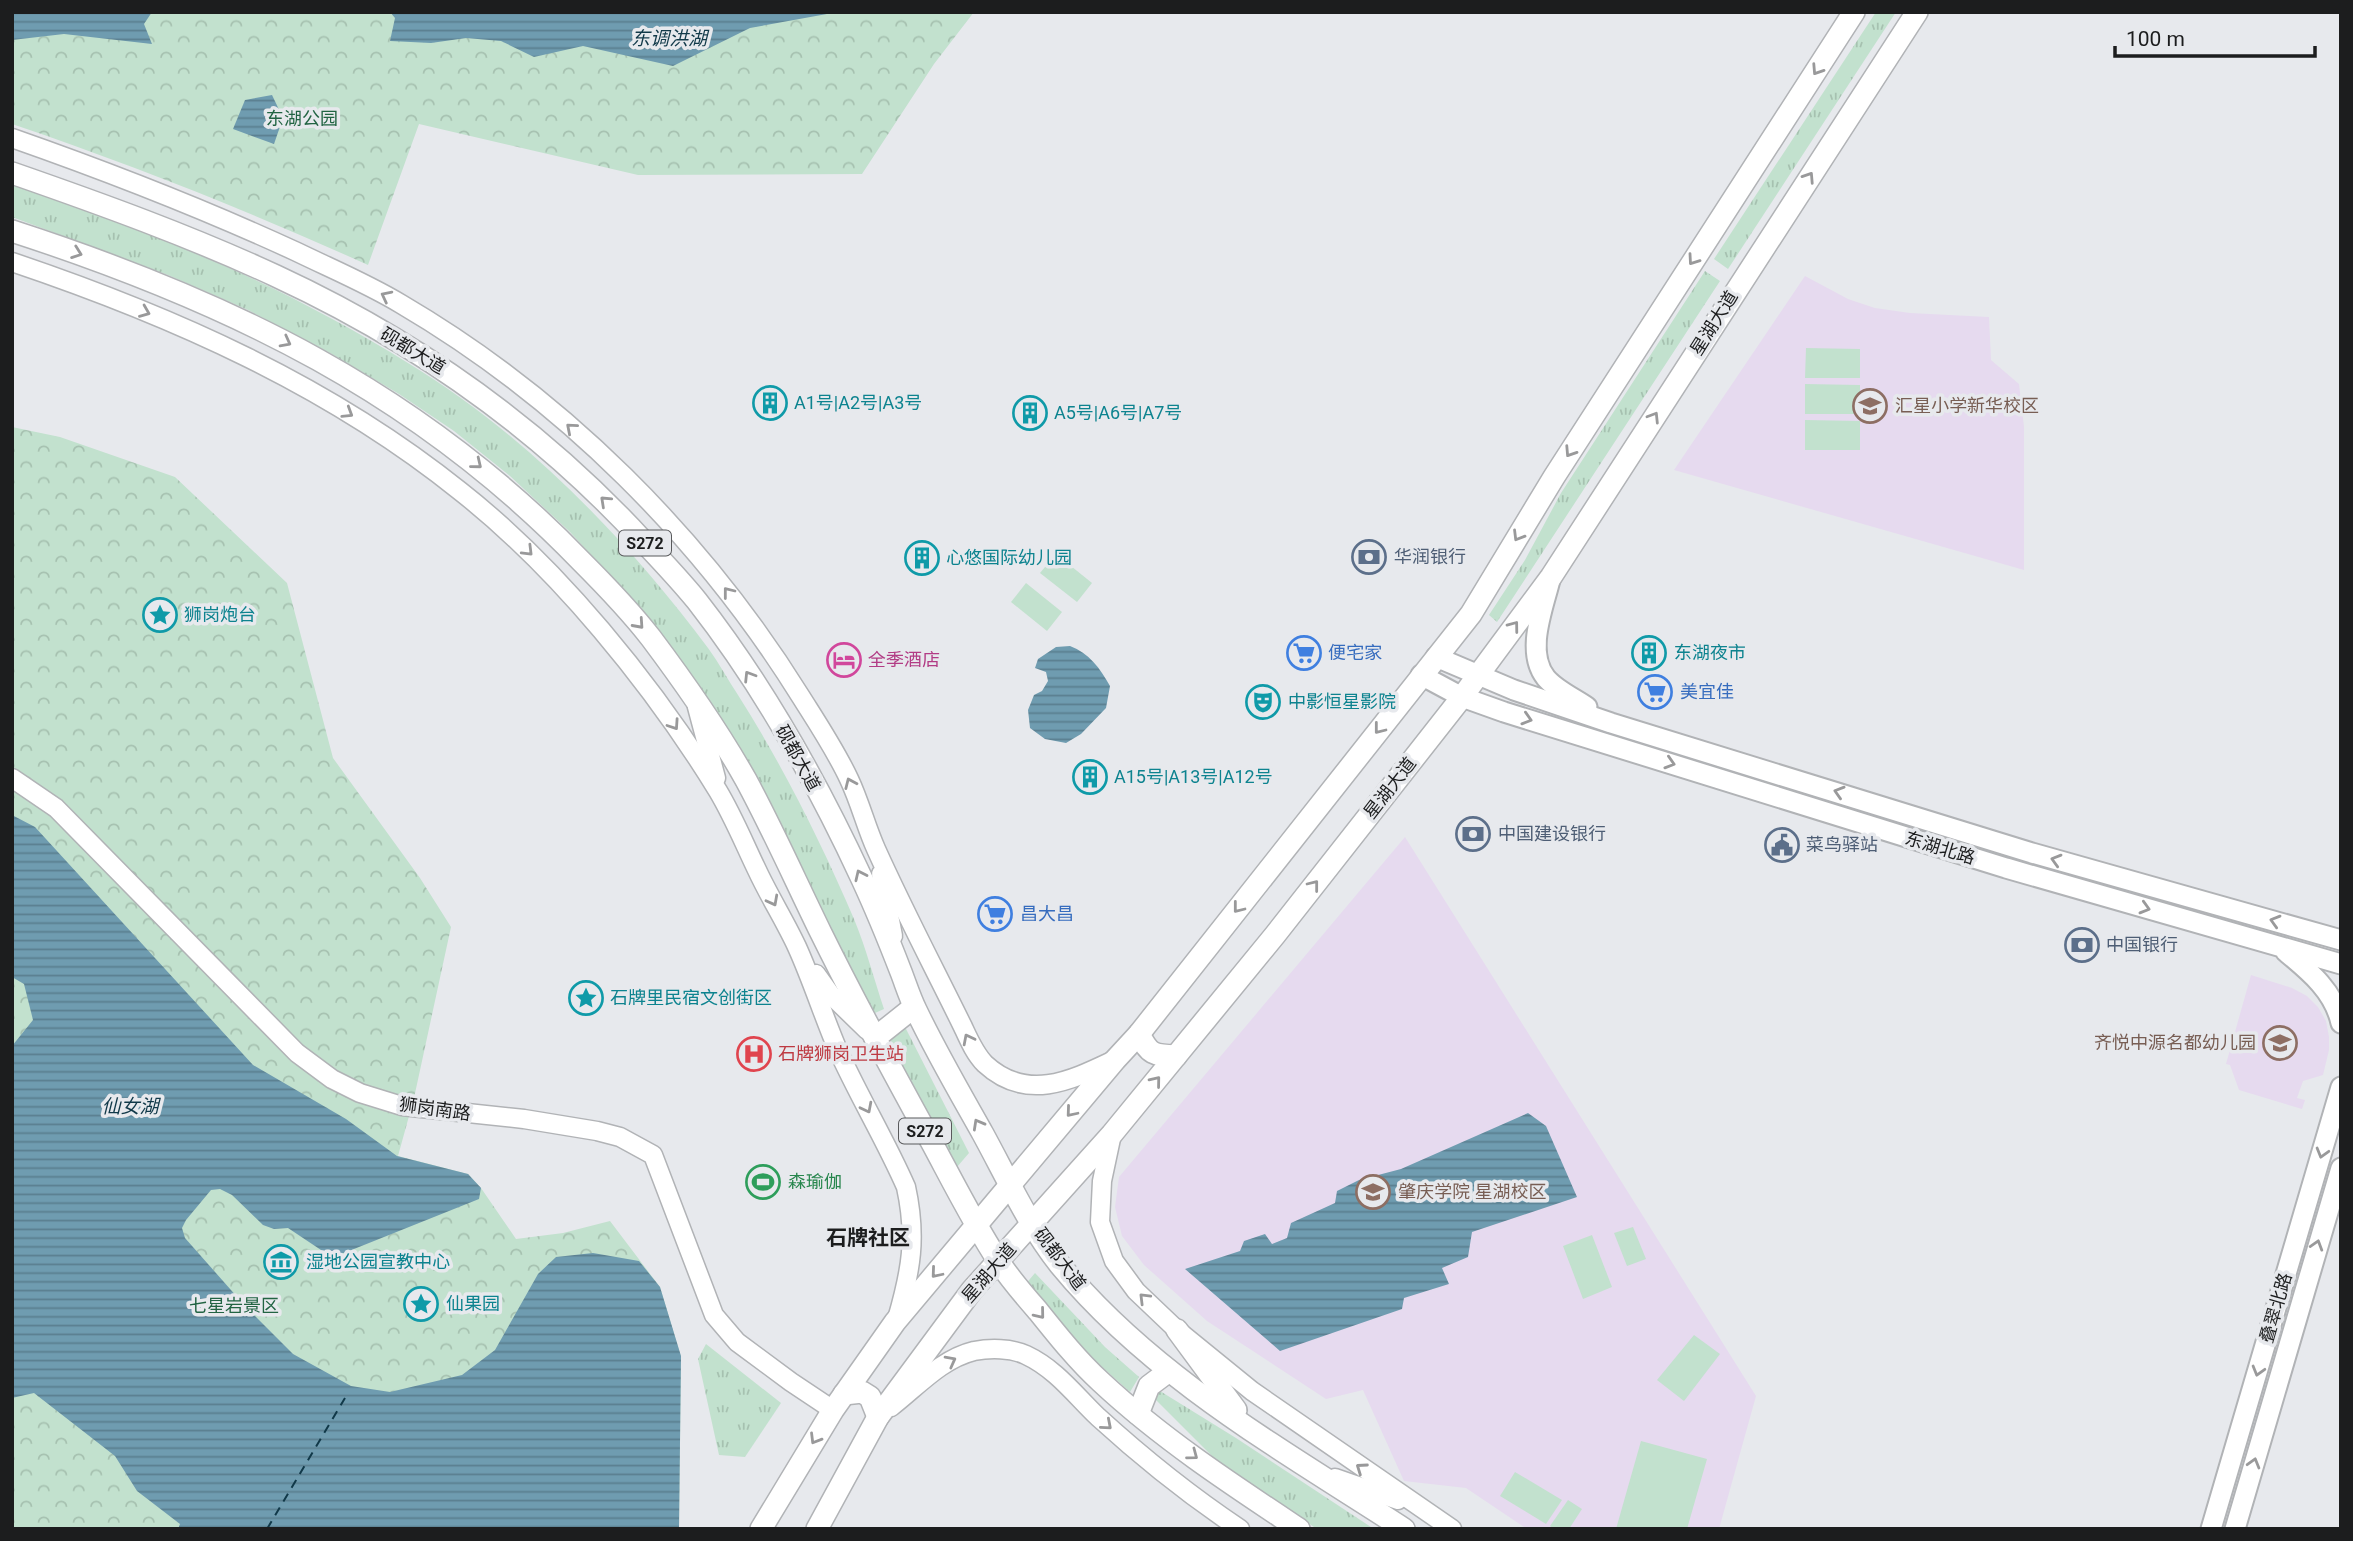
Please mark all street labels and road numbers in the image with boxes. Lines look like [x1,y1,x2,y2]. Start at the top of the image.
street label: 星湖大道 [1686,287,1742,359]
street label: 砚都大道 [377,323,450,378]
road number: S272 [619,530,671,556]
street label: 砚都大道 [772,721,825,794]
street label: 星湖大道 [1359,753,1420,823]
street label: 东湖北路 [1903,827,1978,868]
street label: 狮岗南路 [398,1093,472,1124]
road number: S272 [899,1119,951,1144]
street label: 砚都大道 [1030,1224,1090,1294]
street label: 星湖大道 [957,1239,1020,1307]
street label: 叠翠北路 [2256,1270,2296,1345]

